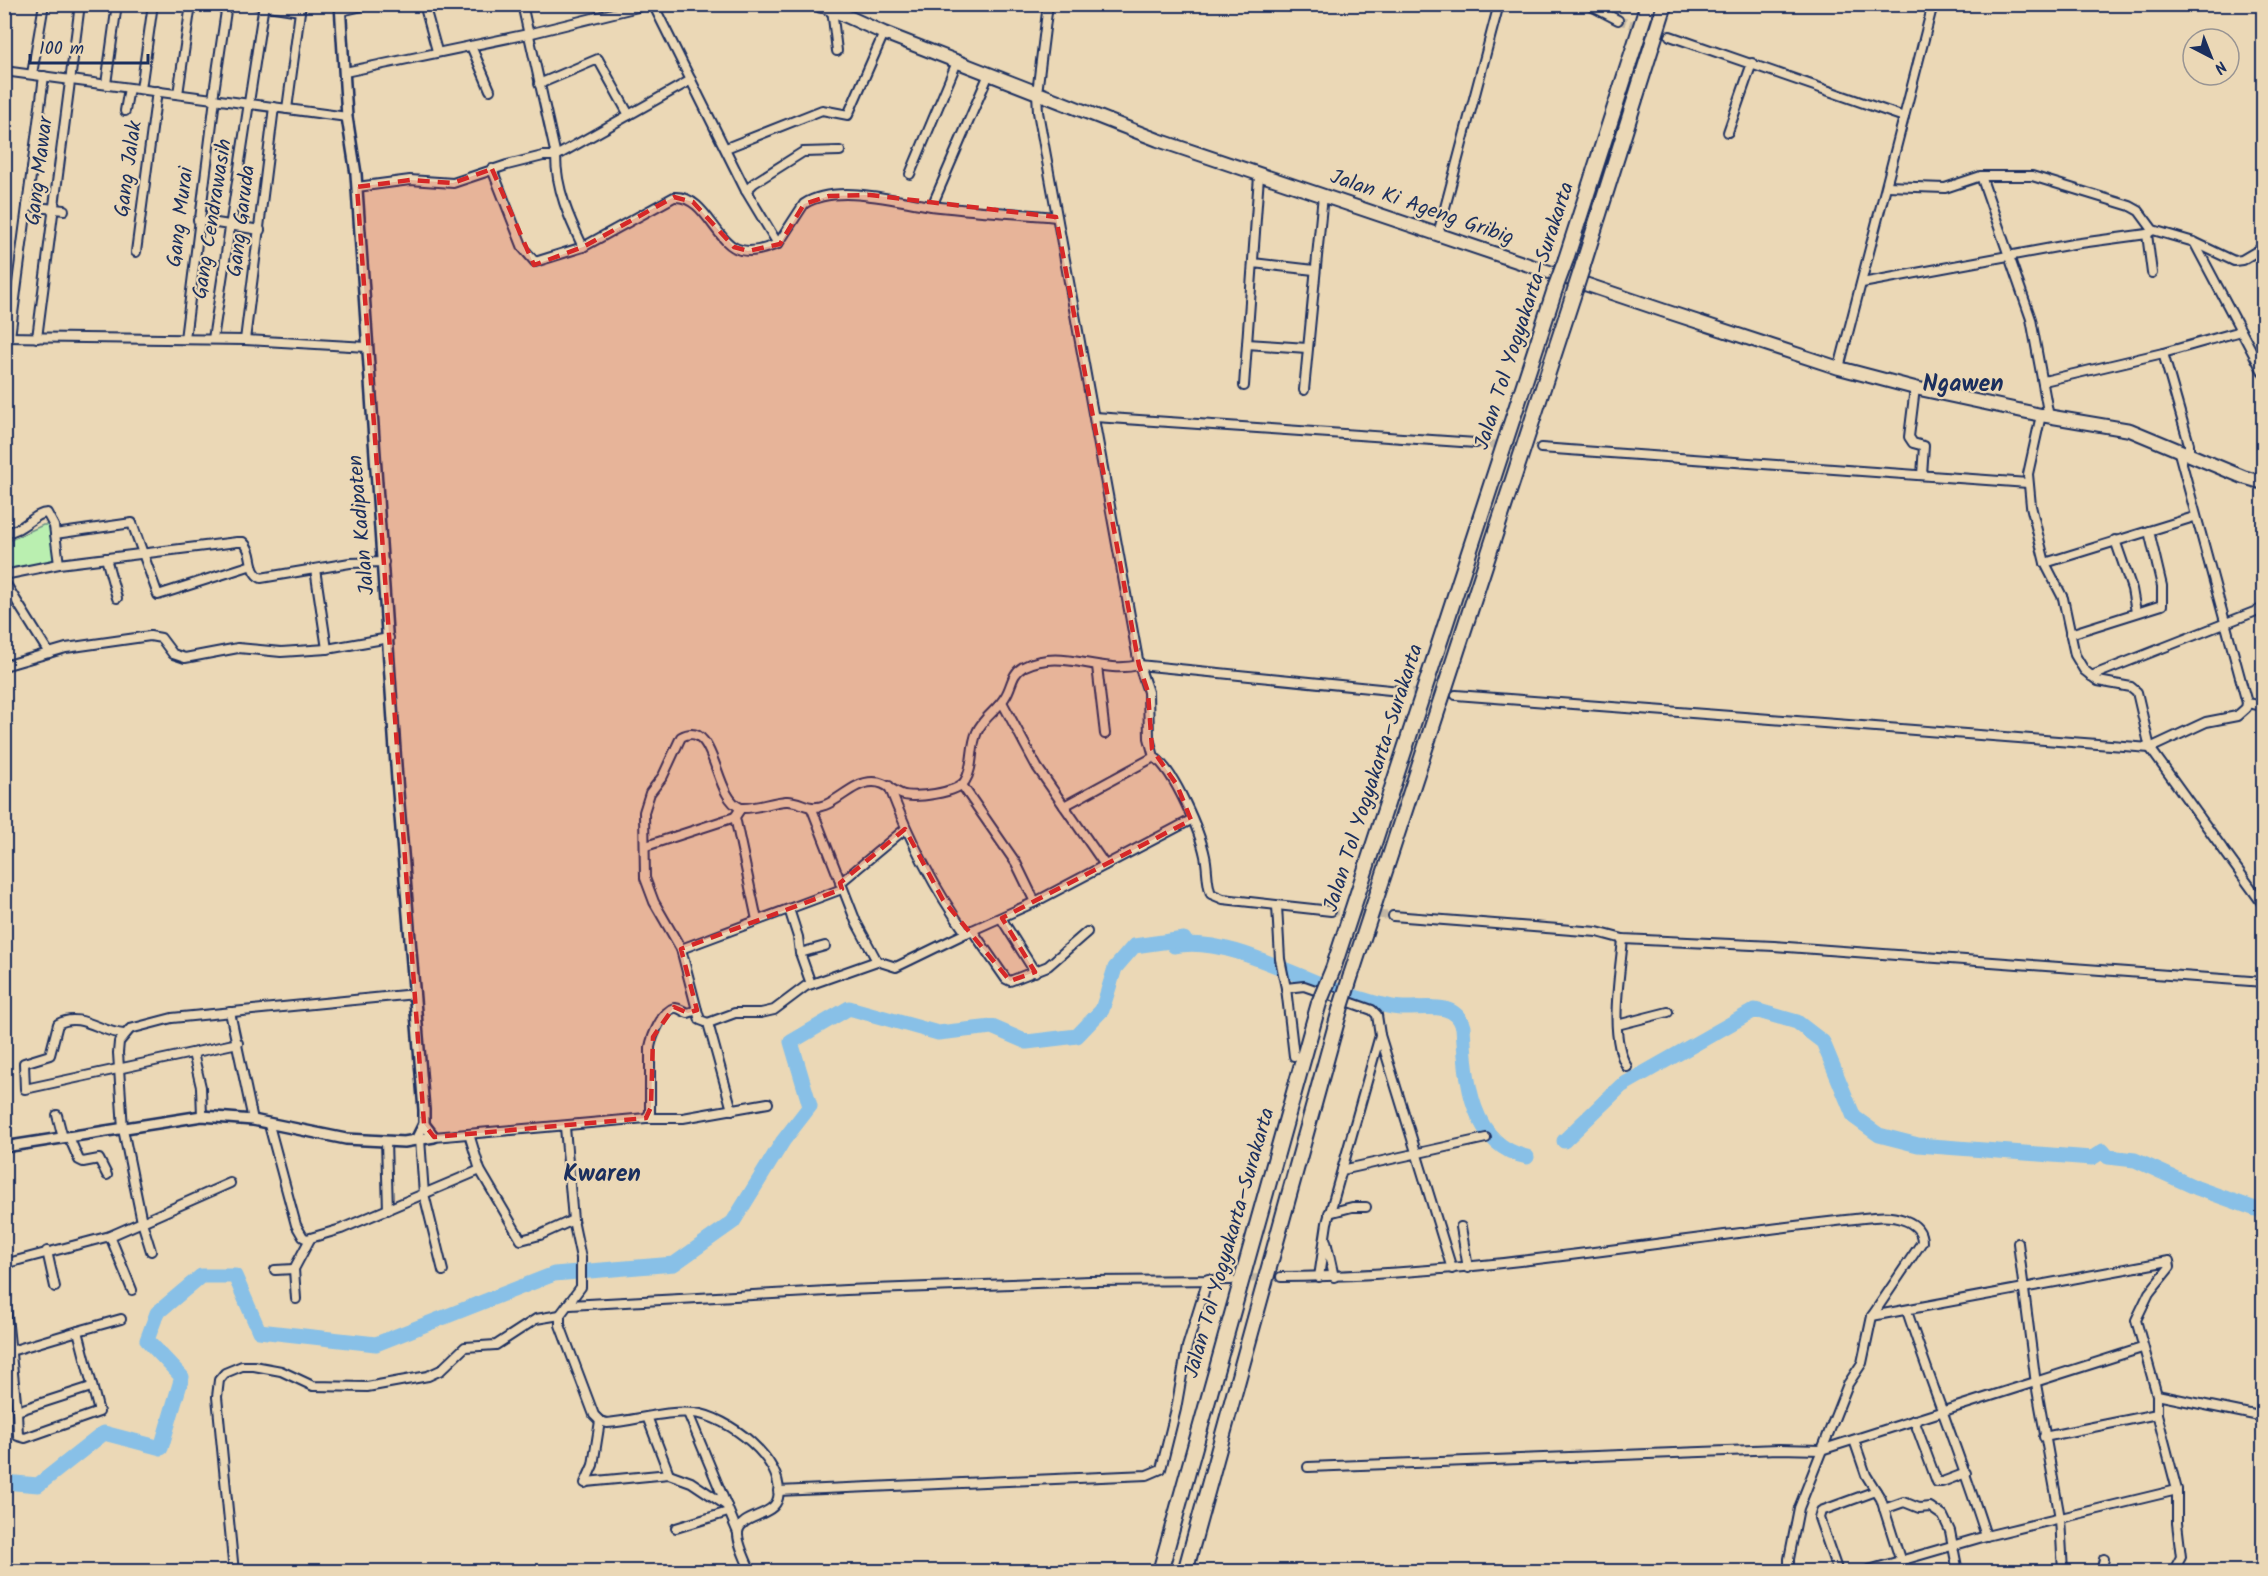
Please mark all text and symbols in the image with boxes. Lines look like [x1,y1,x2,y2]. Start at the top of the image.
scale bar [30,27,148,65]
north arrow [2181,27,2241,87]
text: 100 m [39,35,84,64]
text: N [2208,54,2232,80]
street label: Gang Mawar [17,114,63,227]
street label: Gang Jalak [106,119,152,219]
street label: Gang Cendrawasih [184,136,242,302]
street label: Jalan Ki Ageng Gribig [1326,161,1518,255]
street label: Gang Garuda [219,163,265,279]
street label: Gang Murai [158,164,204,269]
street label: Jalan Tol Yogyakarta–Surakarta [1466,178,1584,454]
district label: Ngawen [1923,365,2003,404]
street label: Jalan Kadipaten [339,453,385,597]
street label: Jalan Tol Yogyakarta–Surakarta [1315,640,1433,916]
street label: Jalan Tol Yogyakarta–Surakarta [1176,1104,1284,1382]
district label: Kwaren [563,1155,641,1194]

